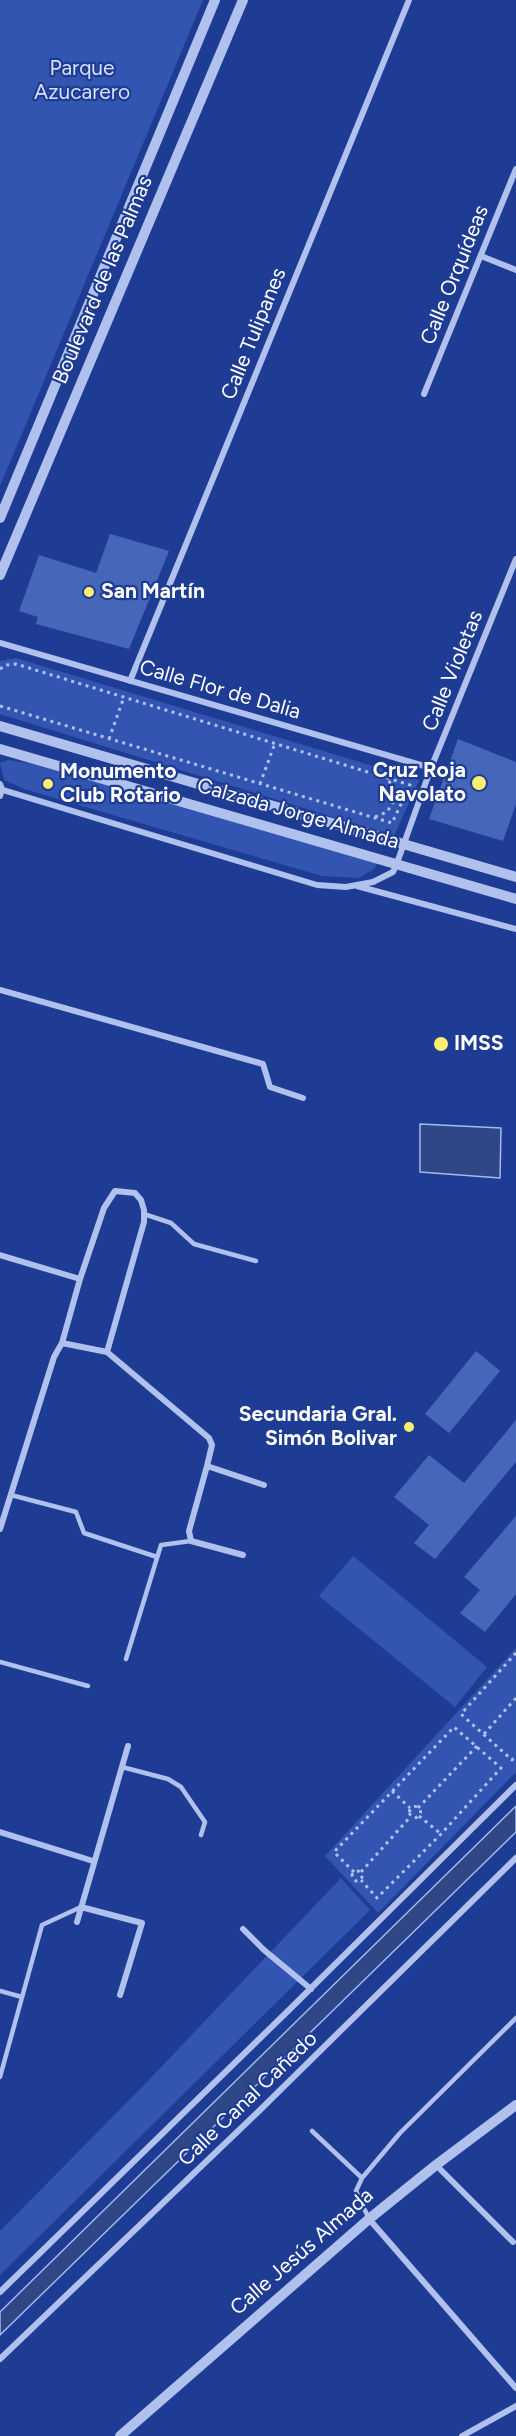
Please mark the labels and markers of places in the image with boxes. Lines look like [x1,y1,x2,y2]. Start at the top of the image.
place label: San Martín [101,579,205,605]
marker: San Martín [82,585,96,599]
place label: Cruz Roja Navolato [373,758,466,808]
place label: Monumento Club Rotario [60,759,181,809]
marker: Cruz Roja Navolato [470,774,488,792]
marker: Monumento Club Rotario [41,777,55,791]
place label: IMSS [454,1031,504,1057]
marker: IMSS [432,1035,450,1053]
place label: Secundaria Gral. Simón Bolivar [239,1402,397,1452]
marker: Secundaria Gral. Simón Bolivar [402,1420,416,1434]

